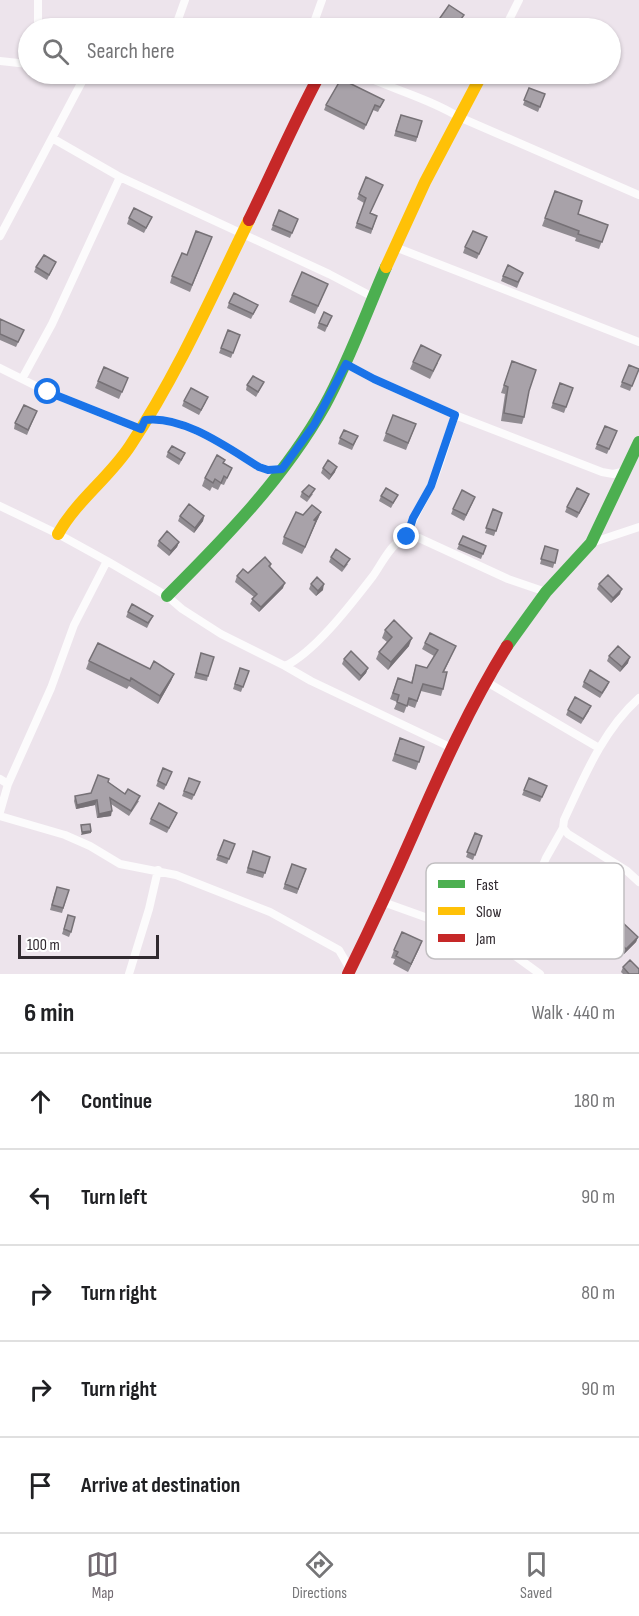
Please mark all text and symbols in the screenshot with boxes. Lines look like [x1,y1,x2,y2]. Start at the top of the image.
search box [18,18,621,84]
icon: search [39,35,72,68]
text: Search here [87,38,174,65]
route start [34,378,60,404]
route end [393,523,419,549]
legend [426,863,624,959]
text: Fast [476,876,499,895]
text: Slow [476,903,501,922]
text: Jam [475,930,496,949]
scale bar [18,932,159,959]
text: 100 m [27,936,60,955]
text: 6 min [24,998,74,1029]
text: Walk · 440 m [531,1001,615,1025]
icon: ahead [24,1085,57,1118]
text: Continue [81,1088,152,1115]
text: 180 m [574,1089,615,1113]
icon: left [24,1181,57,1214]
text: Turn left [81,1184,147,1211]
text: 90 m [581,1185,615,1209]
icon: right [24,1277,57,1310]
text: Turn right [81,1280,157,1307]
text: 80 m [581,1281,615,1305]
icon: right [24,1373,57,1406]
text: Turn right [81,1376,157,1403]
text: 90 m [581,1377,615,1401]
icon: arrive [24,1469,57,1502]
text: Arrive at destination [81,1472,240,1499]
tab: Map [86,1548,119,1603]
tab: Directions [292,1548,347,1603]
tab: Saved [520,1548,553,1603]

